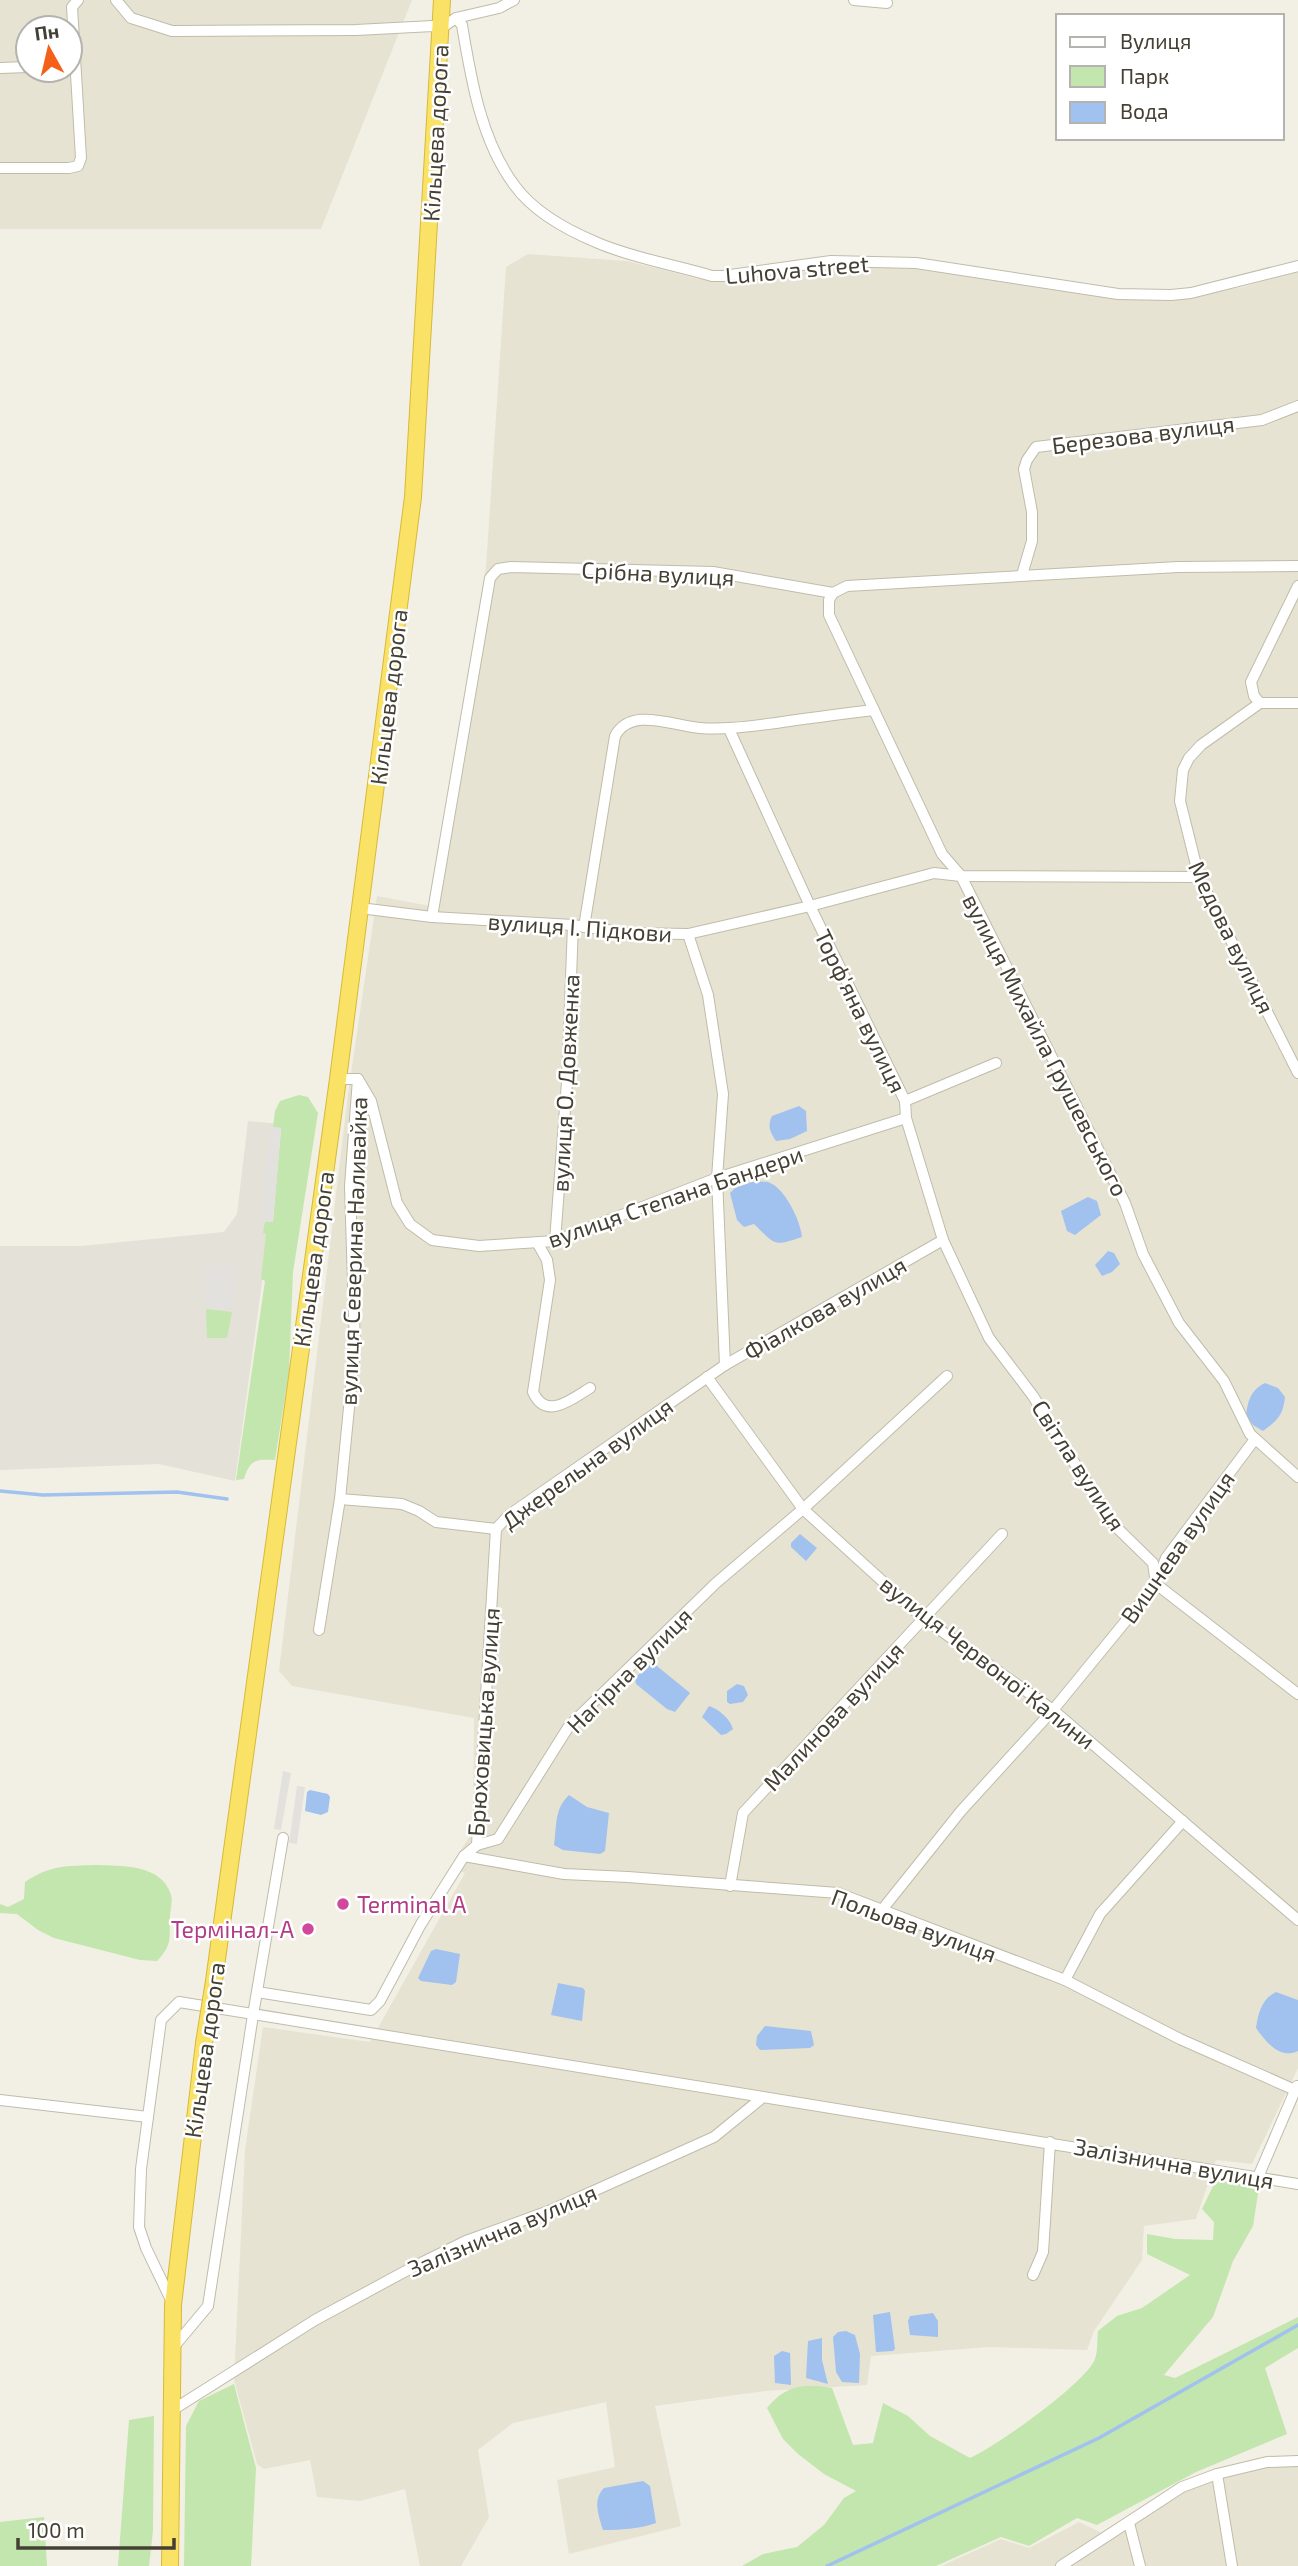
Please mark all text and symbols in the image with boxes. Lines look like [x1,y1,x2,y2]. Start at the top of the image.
north arrow [14,14,84,84]
legend [1056,14,1284,140]
text: Пн [33,19,60,45]
text: Вулиця [1120,28,1191,54]
street label: Кільцева дорога [416,44,454,222]
text: Парк [1120,63,1169,88]
text: Вода [1120,98,1169,123]
street label: Luhova street [724,249,870,289]
street label: Березова вулиця [1050,409,1236,460]
street label: Срібна вулиця [581,555,735,592]
street label: Кільцева дорога [363,607,413,787]
street label: Медова вулиця [1182,856,1281,1018]
street label: вулиця Михайла Грушевського [956,889,1135,1201]
street label: вулиця І. Підкови [487,907,673,948]
street label: Торф'яна вулиця [808,925,913,1098]
street label: вулиця О. Довженка [545,973,586,1193]
street label: вулиця Северина Наливайка [334,1096,373,1406]
street label: вулиця Степана Бандери [544,1139,807,1254]
street label: Кільцева дорога [287,1169,339,1349]
street label: Фіалкова вулиця [739,1250,912,1367]
street label: Джерельна вулиця [496,1391,679,1535]
street label: Світла вулиця [1025,1394,1132,1536]
street label: Вишнева вулиця [1114,1466,1241,1629]
street label: вулиця Червоної Калини [874,1569,1101,1755]
street label: Нагірна вулиця [561,1602,698,1739]
street label: Брюховицька вулиця [461,1607,506,1837]
street label: Малинова вулиця [757,1636,910,1797]
street label: Польова вулиця [827,1882,1000,1969]
place label: Terminal A [357,1890,467,1918]
marker: Terminal A [335,1896,351,1912]
place label: Термінал-А [171,1915,295,1943]
marker: Термінал-А [300,1921,316,1937]
street label: Кільцева дорога [178,1960,230,2140]
street label: Залізнична вулиця [1072,2132,1276,2195]
street label: Залізнична вулиця [403,2178,601,2283]
scale bar [18,2506,173,2550]
text: 100 m [28,2517,85,2542]

